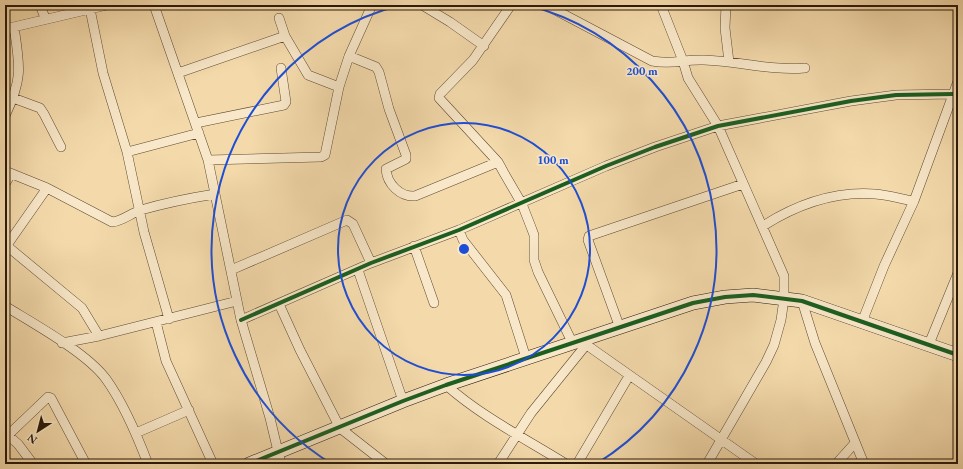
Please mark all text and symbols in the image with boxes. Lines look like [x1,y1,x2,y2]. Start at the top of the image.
text: 200 m [626,63,658,79]
text: 100 m [537,152,569,168]
centre of rings [457,242,471,256]
north arrow [18,411,58,451]
text: N [24,431,40,447]

